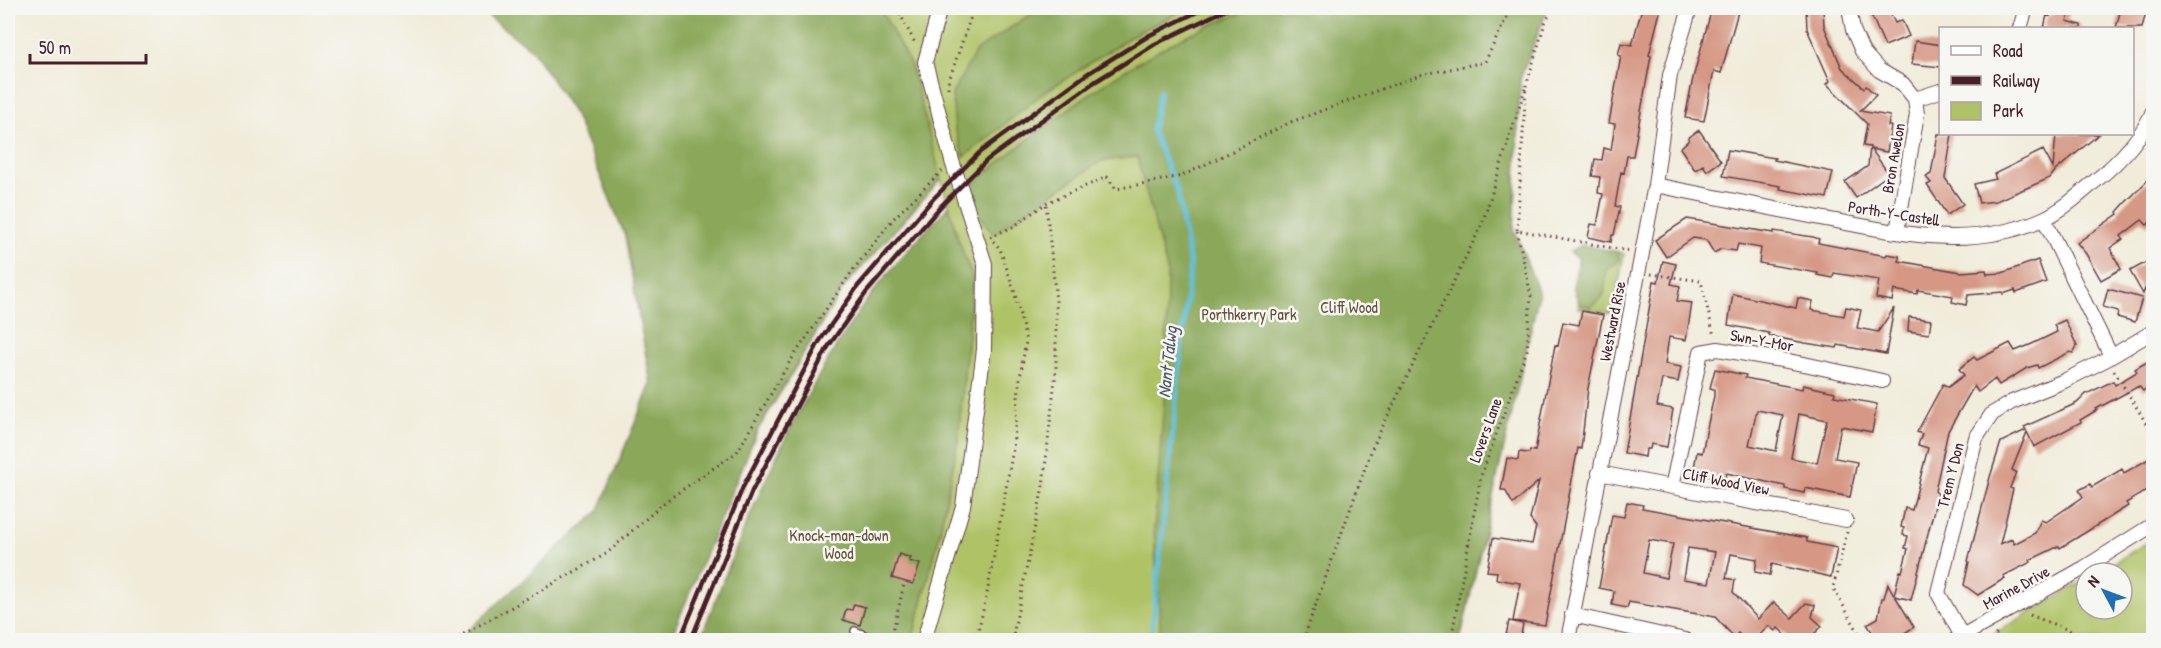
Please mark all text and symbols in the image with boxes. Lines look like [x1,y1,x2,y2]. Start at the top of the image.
scale bar [30,27,146,65]
legend [1939,27,2134,135]
text: 50 m [39,35,71,60]
text: Road [1993,38,2023,63]
text: Railway [1993,68,2040,93]
text: Park [1993,98,2024,123]
street label: Bron Awelon [1876,121,1910,195]
street label: Porth-Y-Castell [1847,195,1942,231]
street label: Westward Rise [1593,279,1631,363]
park label: Cliff Wood [1320,296,1378,318]
park label: Porthkerry Park [1201,303,1297,325]
water label: Nant Talwg [1151,324,1183,399]
street label: Swn-Y-Mor [1729,324,1795,356]
street label: Lovers Lane [1463,394,1507,465]
street label: Trem Y Don [1931,440,1969,510]
street label: Cliff Wood View [1681,462,1771,500]
park label: Knock-man-down Wood [789,524,889,564]
street label: Marine Drive [1979,559,2054,614]
north arrow [2074,561,2134,621]
text: N [2082,570,2104,592]

